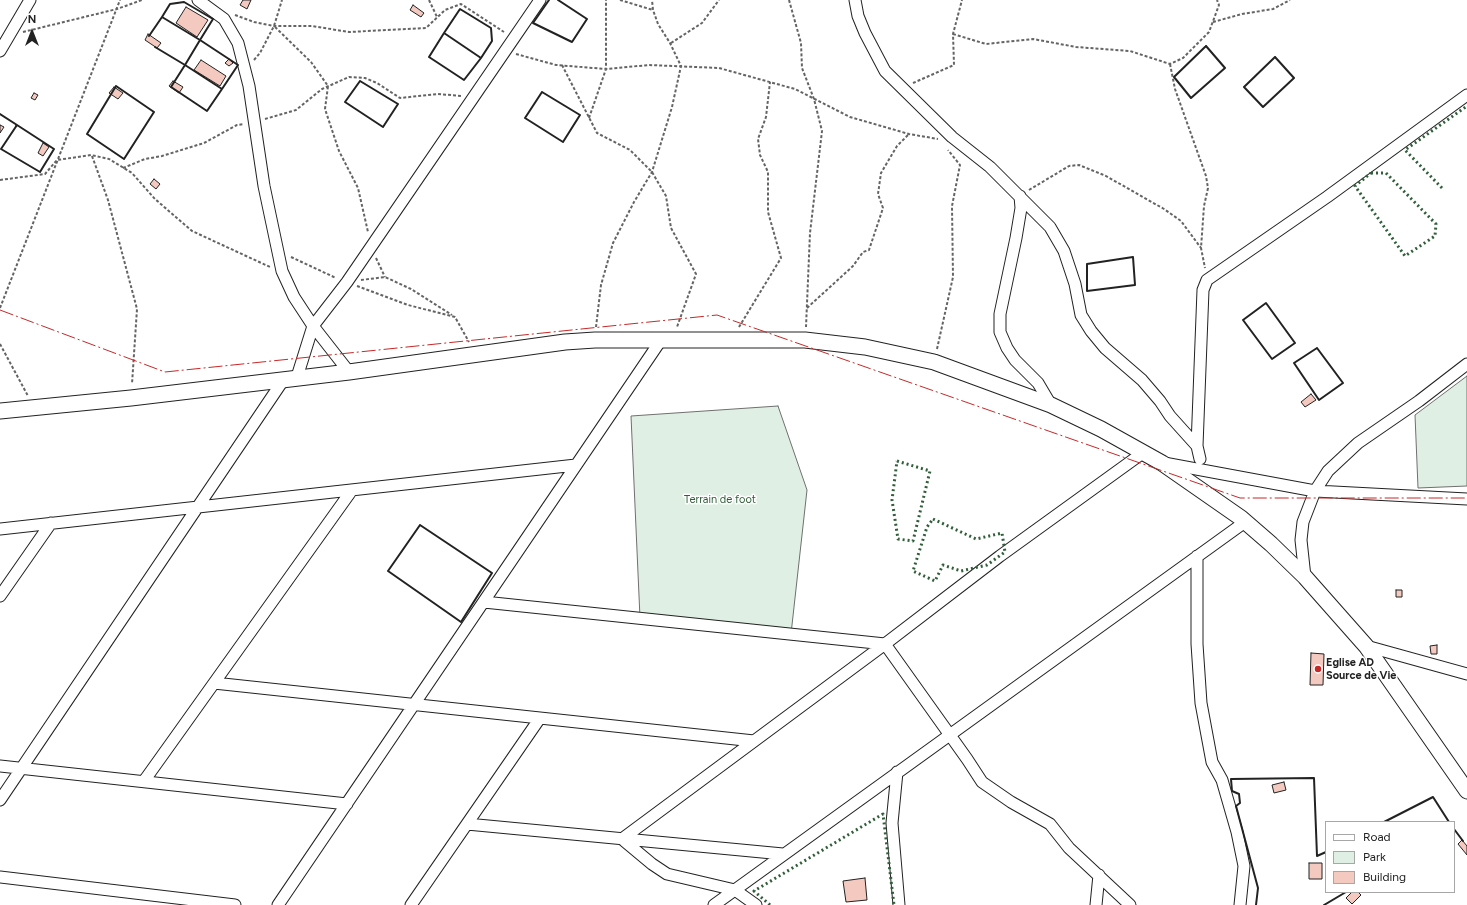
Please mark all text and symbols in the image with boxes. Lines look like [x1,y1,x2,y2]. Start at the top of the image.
north arrow [12,12,52,52]
text: N [28,13,36,26]
park label: Terrain de foot [684,493,756,507]
place label: Eglise AD Source de Vie [1326,656,1396,682]
marker: Eglise AD Source de Vie [1313,664,1323,674]
legend [1325,821,1455,893]
text: Road [1363,830,1391,844]
text: Park [1363,850,1386,864]
text: Building [1363,870,1406,884]

